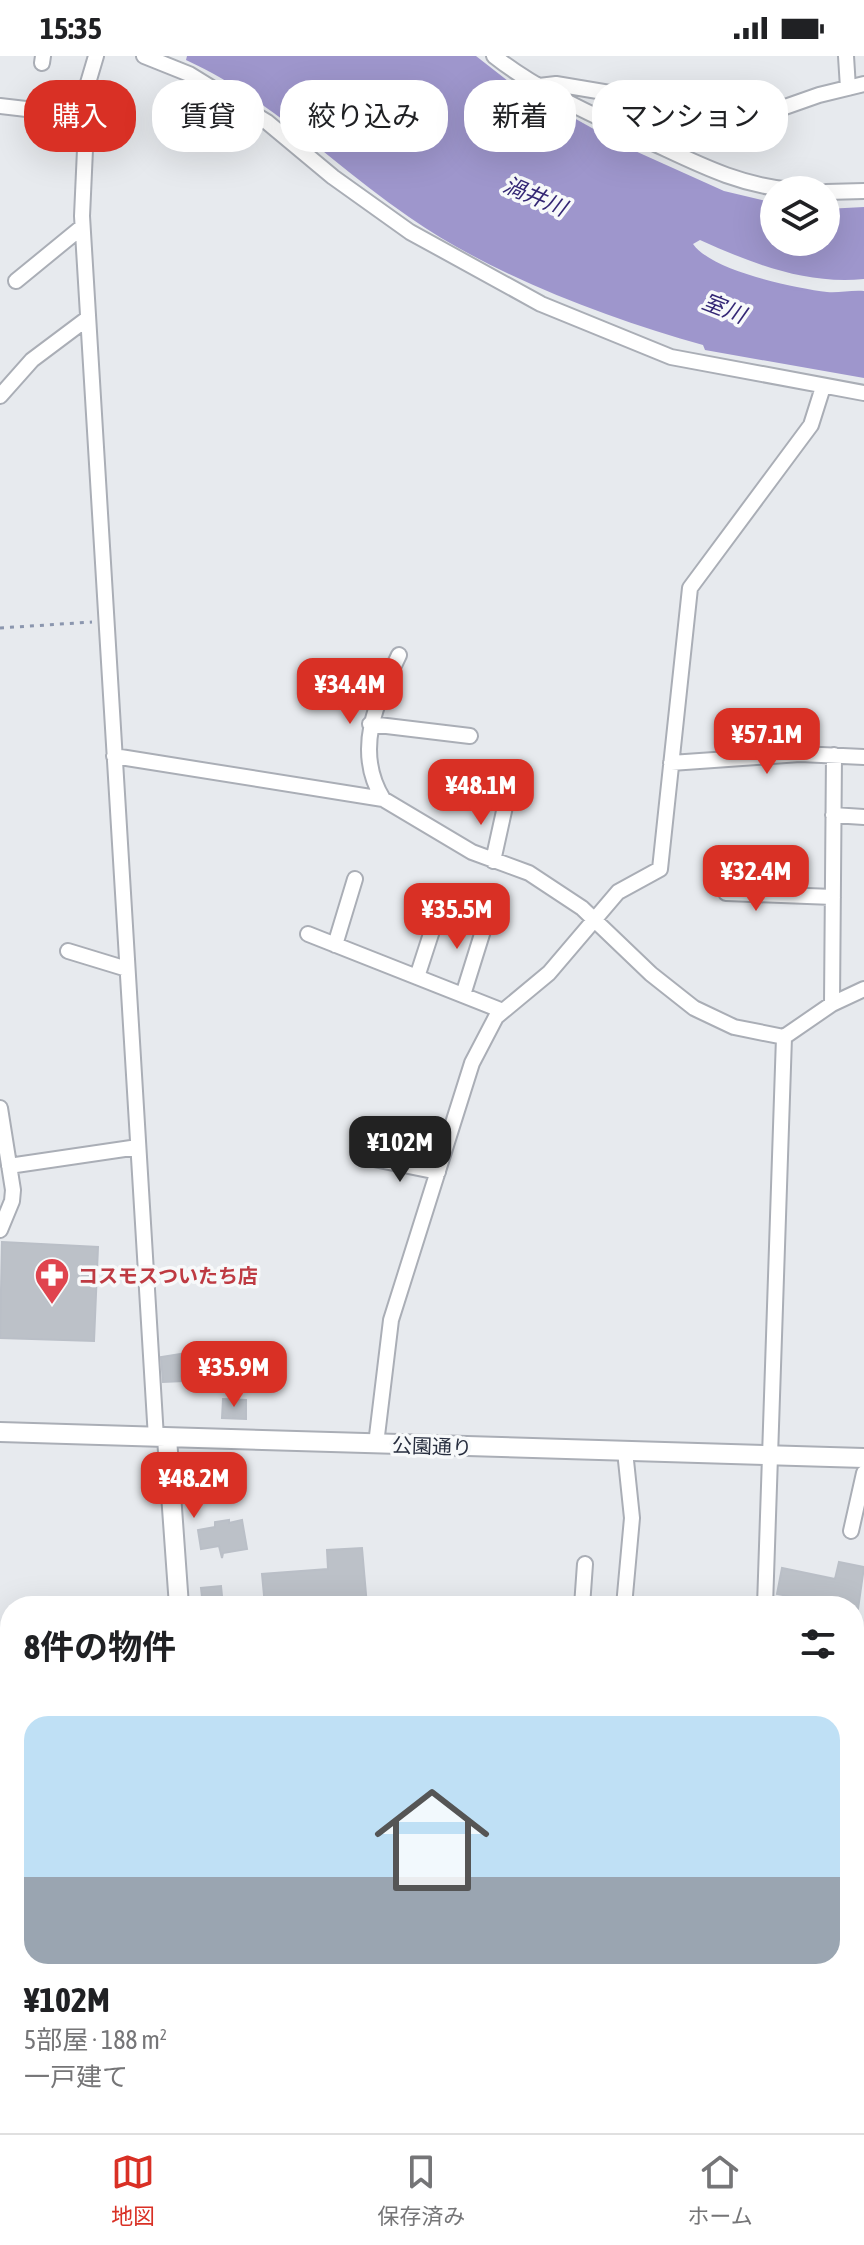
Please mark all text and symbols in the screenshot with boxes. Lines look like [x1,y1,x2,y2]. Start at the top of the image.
text: 15:35 [40,11,102,45]
chip: 購入 [24,80,136,152]
chip: 賃貸 [152,80,264,152]
chip: 絞り込み [280,80,448,152]
chip: 新着 [464,80,576,152]
chip: マンション [592,80,788,152]
water label: 渦井川 [500,171,572,222]
map controls [760,176,840,256]
button: layers [760,176,840,256]
water label: 室川 [699,288,751,329]
pin: ¥34.4M [285,658,415,726]
text: ¥34.4M [315,669,385,699]
pin: ¥57.1M [702,708,832,776]
text: ¥57.1M [732,719,802,749]
pin: ¥48.1M [416,759,546,827]
text: ¥48.1M [446,770,516,800]
pin: ¥32.4M [691,845,821,913]
text: ¥32.4M [721,856,791,886]
pin: ¥35.5M [392,883,522,951]
text: ¥35.5M [422,894,492,924]
pin: ¥102M [344,1116,456,1184]
text: ¥102M [367,1127,433,1157]
pharmacy icon: コスモスついたち店 [33,1256,71,1306]
place label: コスモスついたち店 [78,1264,258,1287]
pin: ¥35.9M [169,1341,299,1409]
text: ¥35.9M [199,1352,269,1382]
street label: 公園通り [392,1433,472,1459]
pin: ¥48.2M [129,1452,259,1520]
text: ¥48.2M [159,1463,229,1493]
icon: filters [796,1622,840,1666]
text: 8件の物件 [24,1627,176,1666]
icon: home [360,1768,504,1912]
text: ¥102M [24,1980,110,2019]
text: 5部屋 · 188 m² [24,2025,167,2055]
text: 一戸建て [24,2062,128,2092]
tab: 地図 [111,2150,155,2230]
tab: 保存済み [377,2150,465,2230]
tab: ホーム [688,2150,753,2230]

